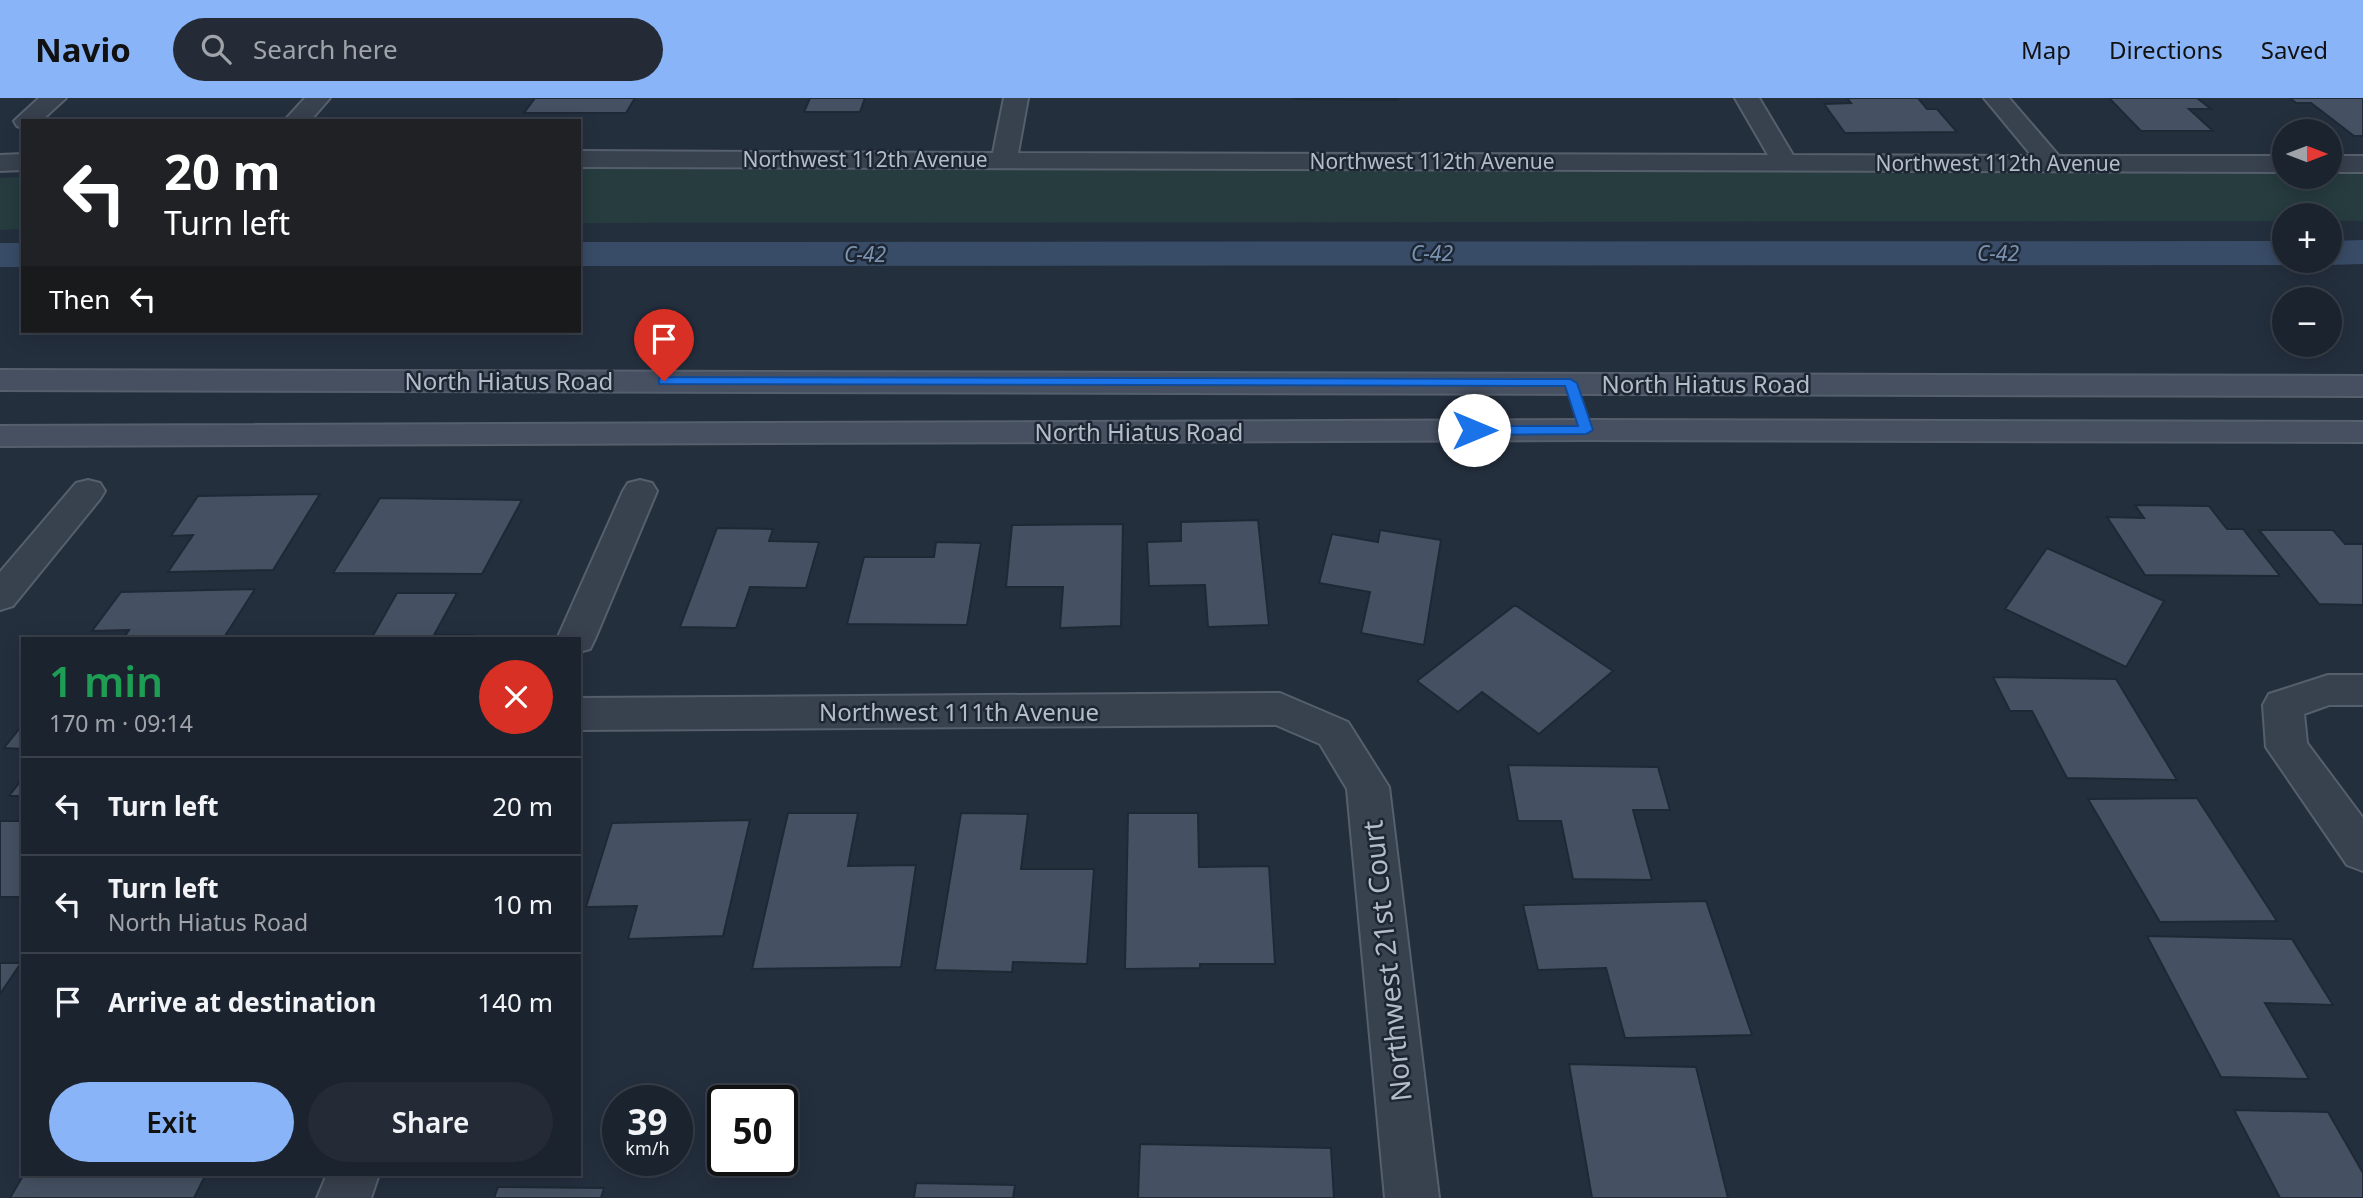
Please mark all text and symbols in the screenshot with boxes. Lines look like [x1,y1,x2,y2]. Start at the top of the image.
search box [173,18,663,81]
text: Navio [35,27,131,72]
icon: search [197,30,235,68]
text: Search here [253,31,398,67]
text: Map [2021,33,2071,66]
text: Directions [2109,33,2223,66]
text: Saved [2261,33,2328,66]
north arrow [2272,119,2342,189]
map controls [2272,119,2342,357]
text: 20 m [164,138,281,204]
street label: Northwest 112th Avenue [742,145,988,173]
icon: left [49,147,140,238]
street label: Northwest 112th Avenue [1309,147,1555,175]
street label: Northwest 112th Avenue [1875,149,2121,177]
text: Turn left [164,201,290,244]
button: + [2272,203,2342,273]
water label: C-42 [1411,239,1453,267]
water label: C-42 [1977,239,2019,267]
water label: C-42 [844,240,886,268]
icon: left [124,280,162,318]
text: Then [49,281,110,317]
button: − [2272,287,2342,357]
pin [634,309,694,381]
icon: arrive [645,320,683,358]
street label: North Hiatus Road [405,364,613,397]
street label: North Hiatus Road [1602,367,1810,400]
position arrow [1437,393,1511,467]
street label: North Hiatus Road [1035,415,1243,448]
text: 1 min [49,652,163,709]
button: close [479,660,553,734]
street label: Northwest 111th Avenue [819,695,1099,728]
text: 170 m · 09:14 [49,707,193,739]
icon: left [49,787,87,825]
text: Turn left [108,788,219,824]
text: 20 m [492,788,553,824]
street label: Northwest 21st Court [1352,819,1420,1103]
text: Turn left [108,870,219,906]
icon: left [49,885,87,923]
text: 10 m [492,886,553,922]
text: North Hiatus Road [108,906,308,938]
icon: arrive [49,983,87,1021]
text: Arrive at destination [108,984,377,1020]
text: 140 m [477,984,553,1020]
button: Exit [49,1082,294,1162]
button: Share [308,1082,553,1162]
speed limit sign: 50 [707,1085,798,1176]
text: 39 [627,1098,668,1145]
text: km/h [625,1136,670,1160]

